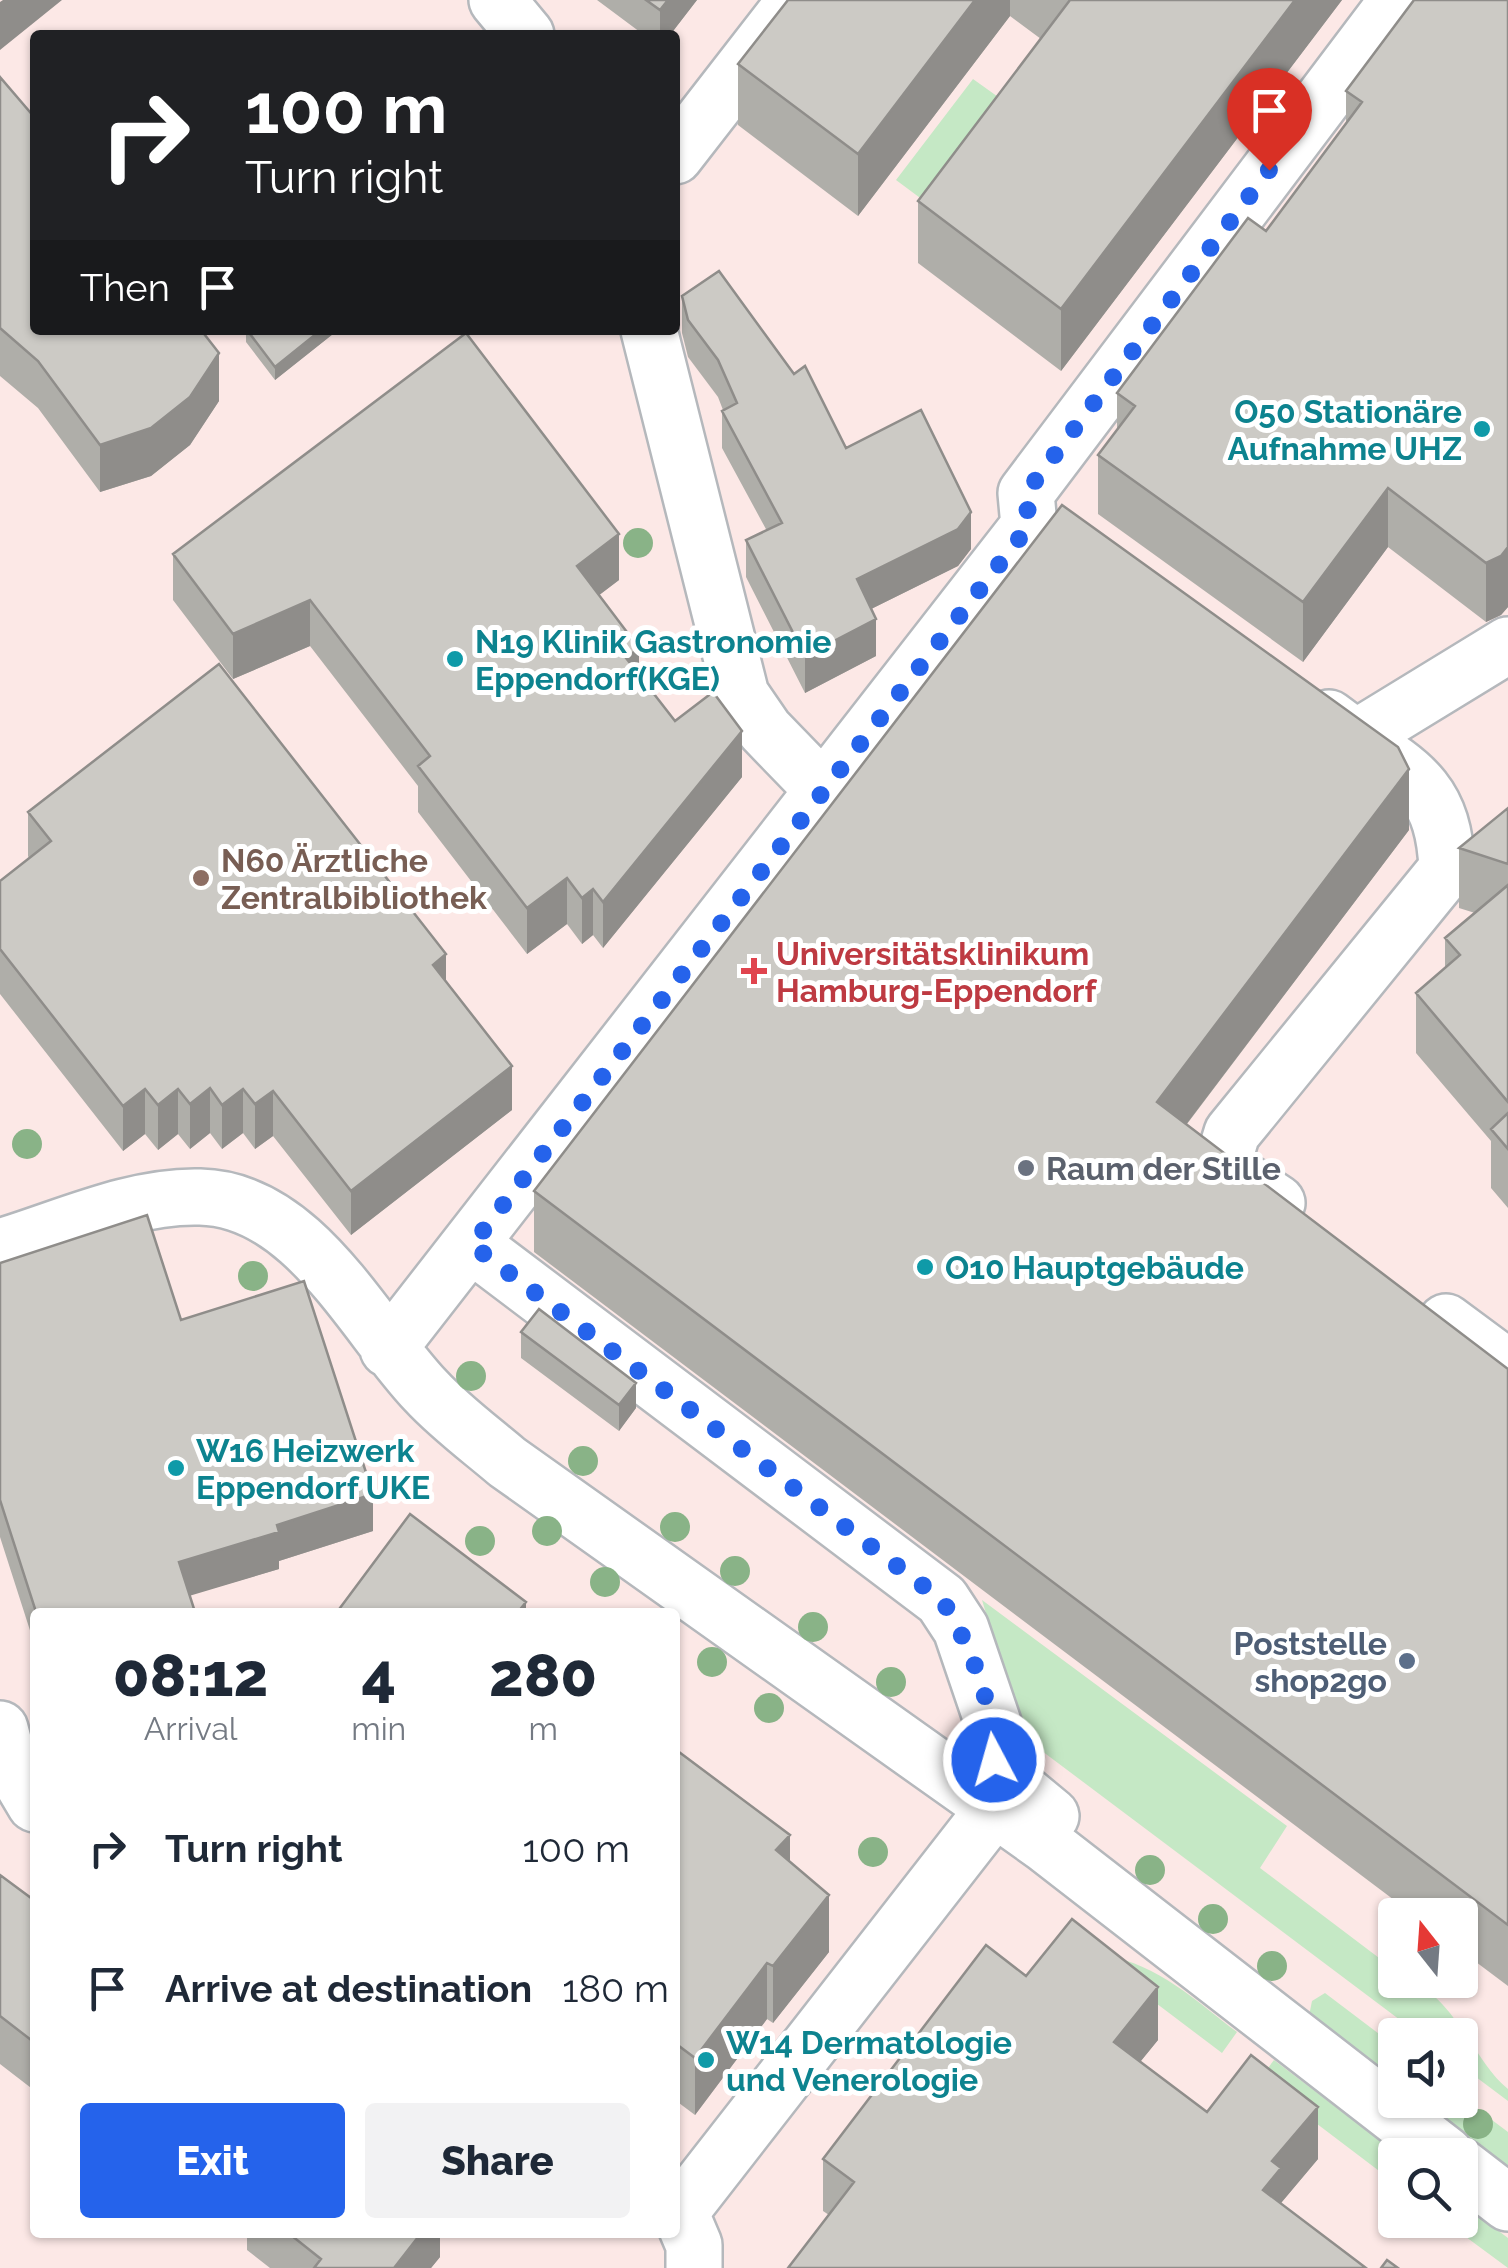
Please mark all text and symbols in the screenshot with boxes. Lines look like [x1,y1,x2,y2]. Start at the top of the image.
text: 100 m [245,67,448,149]
pin [1227,68,1312,171]
icon: right [80,70,210,200]
icon: arrive [1242,83,1297,138]
text: Turn right [245,151,443,204]
icon: arrive [190,260,245,315]
text: Then [80,265,170,310]
place label: O50 Stationäre Aufnahme UHZ [1228,393,1462,467]
marker: O50 Stationäre Aufnahme UHZ [1471,418,1493,440]
place label: N19 Klinik Gastronomie Eppendorf(KGE) [475,623,831,697]
marker: N19 Klinik Gastronomie Eppendorf(KGE) [444,648,466,670]
place label: N60 Ärztliche Zentralbibliothek [221,842,487,916]
marker: N60 Ärztliche Zentralbibliothek [190,867,212,889]
place label: Universitätsklinikum Hamburg-Eppendorf [776,935,1097,1009]
marker: Universitätsklinikum Hamburg-Eppendorf [741,958,767,984]
place label: Raum der Stille [1046,1150,1281,1187]
marker: Raum der Stille [1015,1157,1037,1179]
place label: O10 Hauptgebäude [945,1249,1244,1286]
marker: O10 Hauptgebäude [914,1256,936,1278]
place label: W16 Heizwerk Eppendorf UKE [196,1432,430,1506]
marker: W16 Heizwerk Eppendorf UKE [165,1457,187,1479]
place label: Poststelle shop2go [1234,1625,1387,1699]
text: 08:12 [113,1640,268,1710]
text: 4 [361,1640,396,1710]
text: 280 [489,1640,597,1710]
marker: Poststelle shop2go [1396,1650,1418,1672]
position arrow [942,1708,1046,1812]
text: Arrival [144,1710,238,1747]
text: min [351,1710,406,1747]
text: m [528,1710,558,1747]
icon: right [80,1821,135,1876]
text: Turn right [165,1826,342,1871]
text: 100 m [523,1826,630,1871]
north arrow [1378,1898,1478,1998]
map controls [1378,1898,1478,2238]
icon: arrive [80,1961,135,2016]
text: Arrive at destination [165,1966,532,2011]
text: 180 m [562,1966,669,2011]
button: sound [1378,2018,1478,2118]
place label: W14 Dermatologie und Venerologie [726,2024,1012,2098]
marker: W14 Dermatologie und Venerologie [695,2049,717,2071]
button: Exit [80,2103,345,2218]
button: Share [365,2103,630,2218]
button: search [1378,2138,1478,2238]

